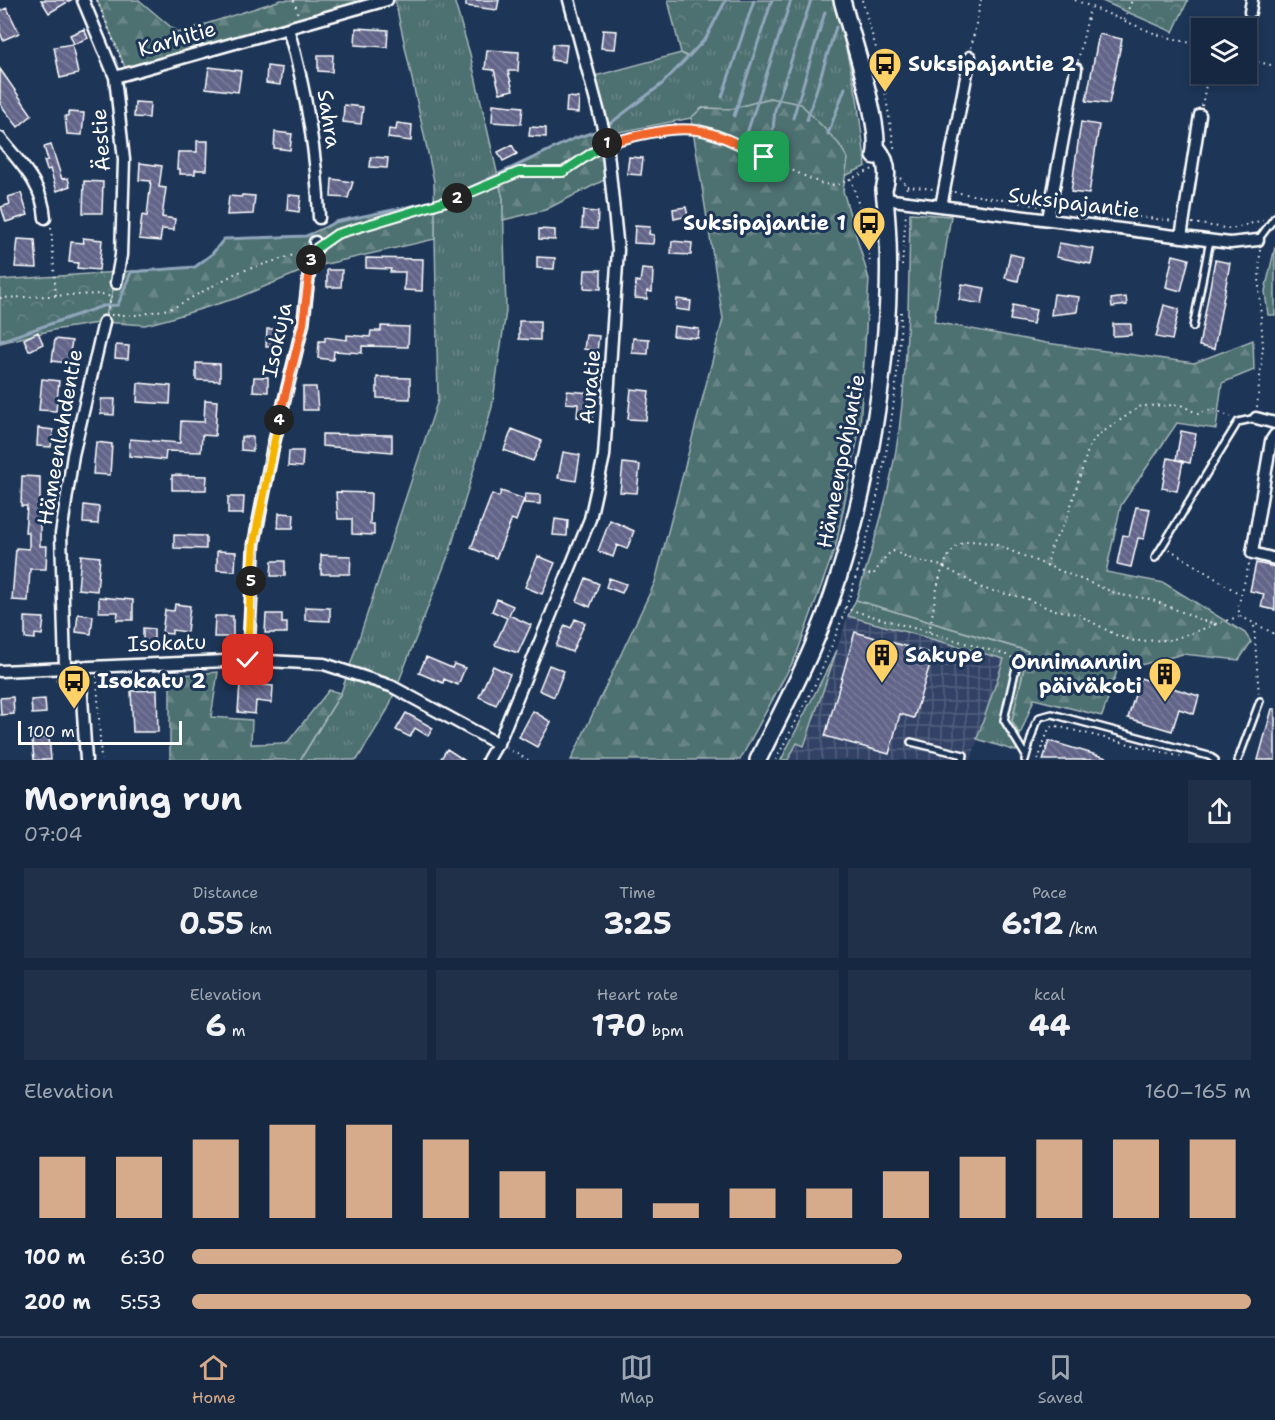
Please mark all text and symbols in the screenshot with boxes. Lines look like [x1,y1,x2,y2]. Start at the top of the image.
street label: Karhitie [135,15,219,63]
map controls [1191,18,1257,84]
button: layers [1191,18,1257,84]
bus stop icon: Suksipajantie 2 [867,46,903,93]
place label: Suksipajantie 2 [908,50,1076,78]
street label: Sahra [311,88,347,150]
street label: Äestie [85,108,117,172]
pin: 1 [592,128,622,158]
pin [738,131,789,182]
text: 1 [603,132,611,153]
icon: arrive [747,140,780,173]
street label: Suksipajantie [1006,181,1142,225]
pin: 2 [442,183,472,213]
text: 2 [451,187,463,208]
bus stop icon: Suksipajantie 1 [851,205,887,252]
place label: Suksipajantie 1 [683,209,846,237]
pin: 3 [296,245,326,275]
text: 3 [305,249,317,270]
street label: Isokuja [255,300,299,380]
street label: Hämeenlahdentie [31,347,89,527]
street label: Auratie [573,349,607,425]
street label: Hämeenpohjantie [810,371,872,551]
pin: 4 [264,405,294,435]
text: 4 [273,409,285,430]
pin: 5 [236,566,266,596]
text: 5 [246,570,256,591]
street label: Isokatu [127,628,207,658]
pin [222,634,273,685]
building icon: Sakupe [864,637,900,684]
place label: Sakupe [905,641,983,669]
icon: check [231,643,264,676]
place label: Onnimannin päiväkoti [1011,648,1142,700]
building icon: Onnimannin päiväkoti [1147,656,1183,703]
bus stop icon: Isokatu 2 [56,663,92,710]
place label: Isokatu 2 [97,667,206,695]
scale bar [18,718,182,746]
text: 100 m [27,721,75,742]
text: Morning run [24,776,242,821]
button: share [1188,780,1251,843]
text: 07:04 [24,821,82,847]
text: Distance [193,882,258,903]
text: Time [619,882,656,903]
text: Pace [1032,882,1067,903]
text: 0.55 [179,903,244,944]
text: 3:25 [603,903,672,944]
text: 6:12 [1001,903,1063,944]
text: km [244,918,272,939]
text: /km [1063,918,1098,939]
text: Elevation [190,984,261,1005]
text: Heart rate [597,984,678,1005]
text: kcal [1034,984,1065,1005]
text: 6 [205,1005,226,1046]
text: 170 [591,1005,646,1046]
text: 44 [1029,1005,1070,1046]
text: m [226,1020,246,1041]
text: bpm [646,1020,684,1041]
text: Elevation [24,1078,114,1104]
text: 160–165 m [1145,1078,1251,1104]
text: 100 m [24,1244,86,1270]
text: 6:30 [120,1244,165,1270]
text: 200 m [24,1289,91,1315]
text: 5:53 [120,1289,162,1315]
tab: Home [192,1351,236,1408]
tab: Map [620,1351,654,1408]
tab: Saved [1038,1351,1083,1408]

